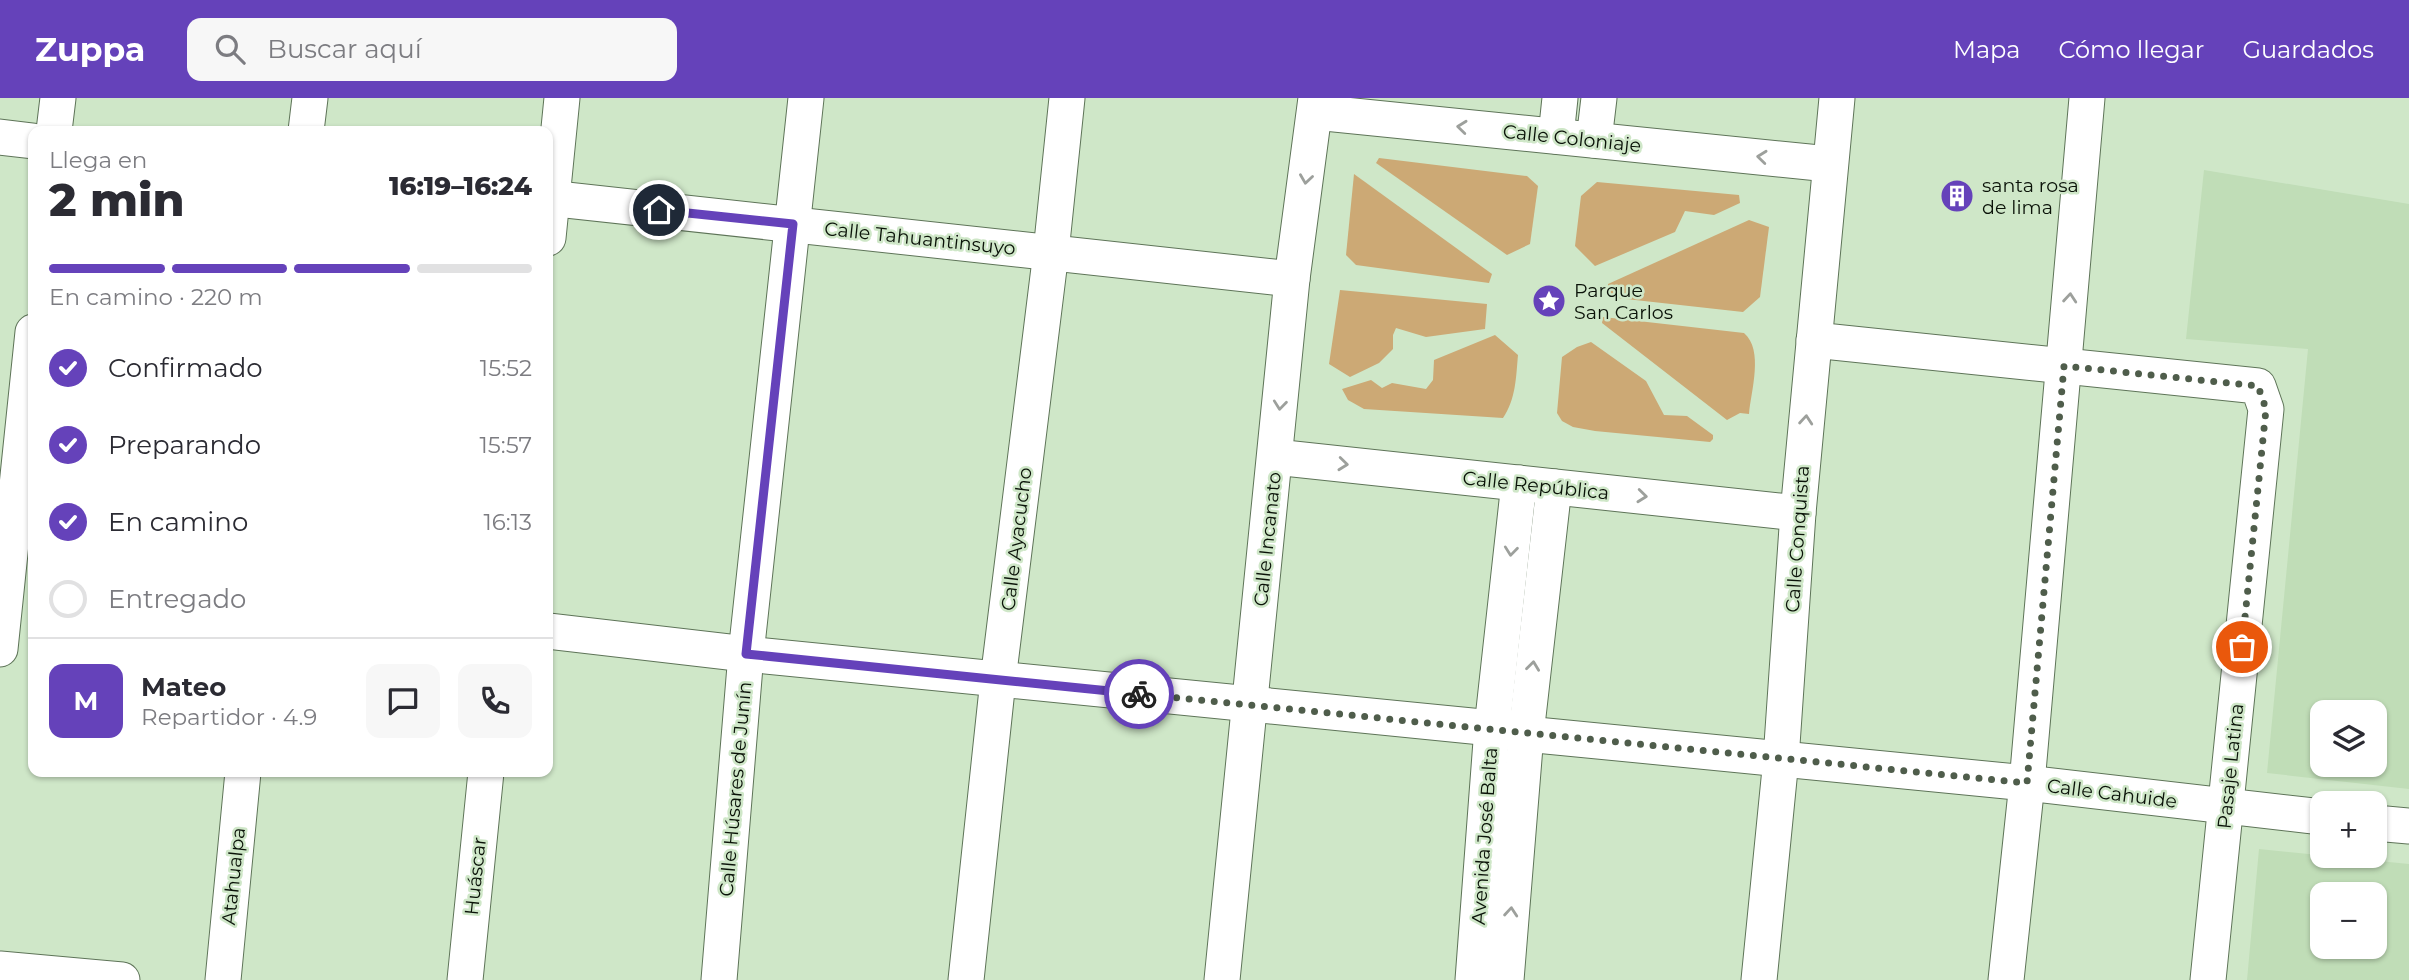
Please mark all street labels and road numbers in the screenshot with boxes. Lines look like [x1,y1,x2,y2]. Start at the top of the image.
street label: Calle Coloniaje [1502,120,1642,157]
street label: Calle Tahuantinsuyo [823,217,1017,260]
street label: Calle Conquista [1781,465,1814,613]
street label: Calle Ayacucho [996,466,1037,612]
street label: Calle República [1462,466,1610,505]
street label: Calle Incanato [1249,471,1286,607]
street label: Calle Húsares de Junín [715,681,756,897]
street label: Pasaje Latina [2212,702,2249,830]
street label: Avenida José Balta [1467,747,1502,926]
street label: Calle Cahuide [2046,774,2178,813]
street label: Atahualpa [217,826,250,926]
street label: Huáscar [460,836,491,916]

